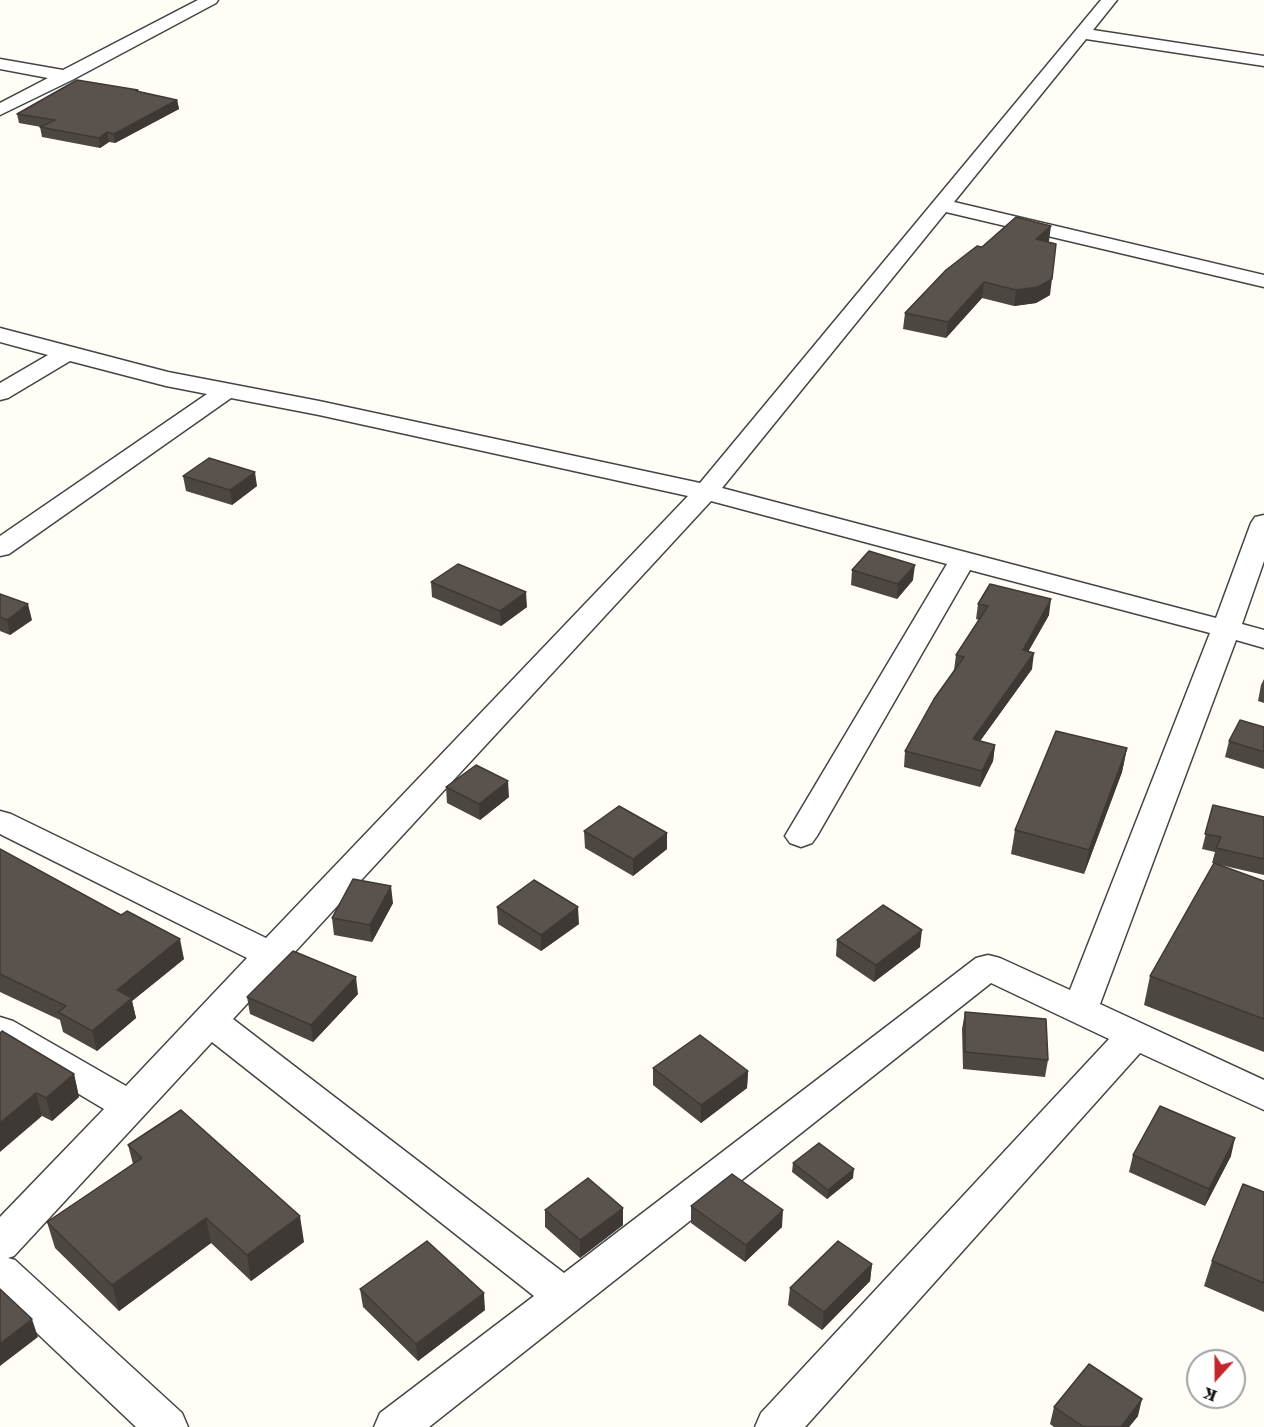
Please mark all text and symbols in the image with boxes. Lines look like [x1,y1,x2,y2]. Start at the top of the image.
north arrow [1186,1349,1246,1409]
text: K [1201,1383,1219,1406]

